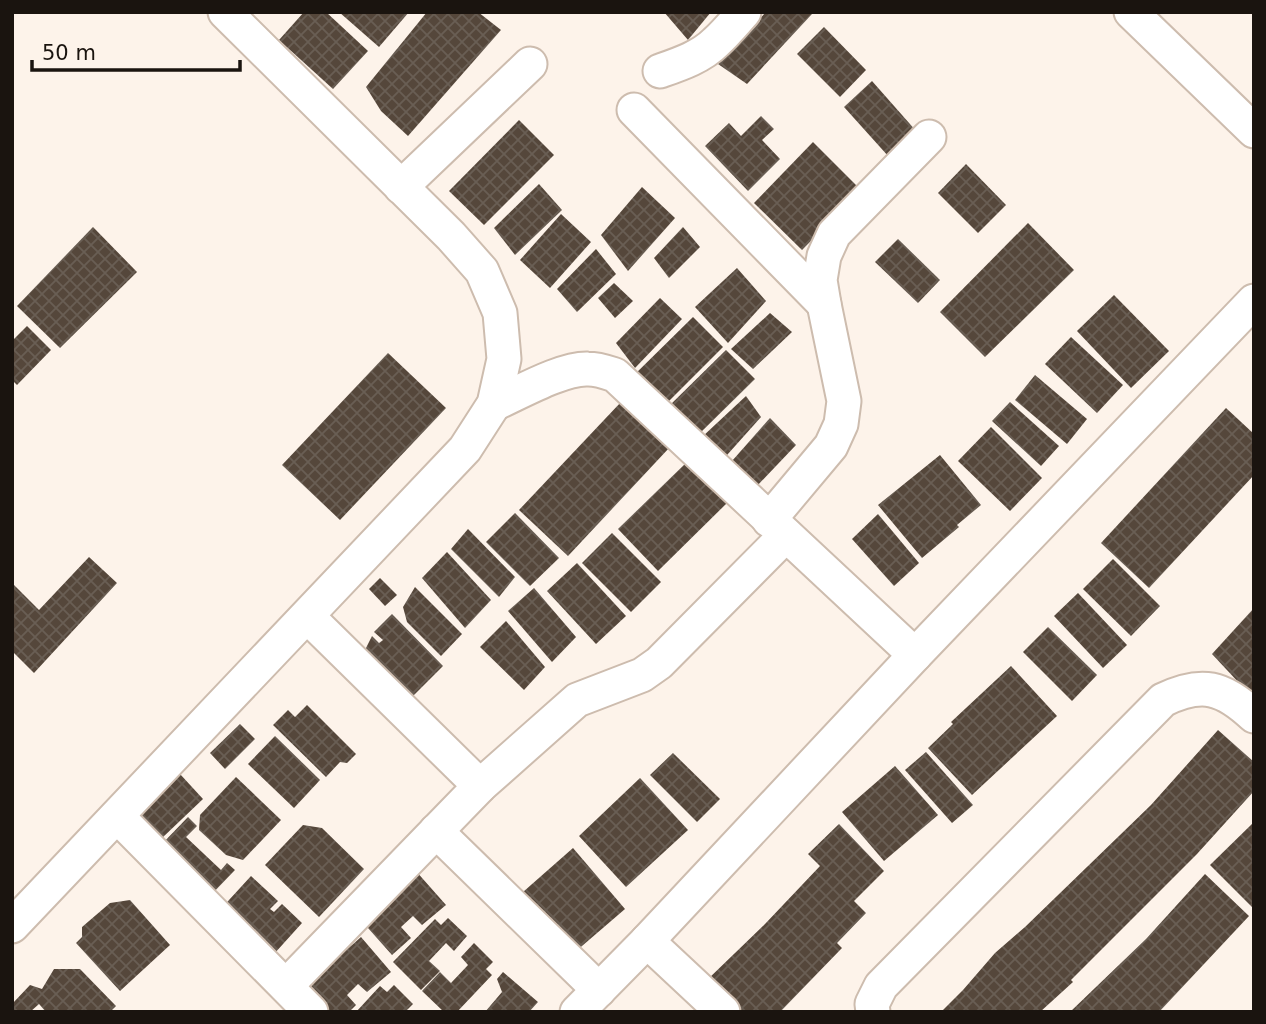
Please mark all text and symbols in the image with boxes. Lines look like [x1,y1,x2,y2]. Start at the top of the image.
scale bar [32,28,240,72]
text: 50 m [42,41,96,65]

